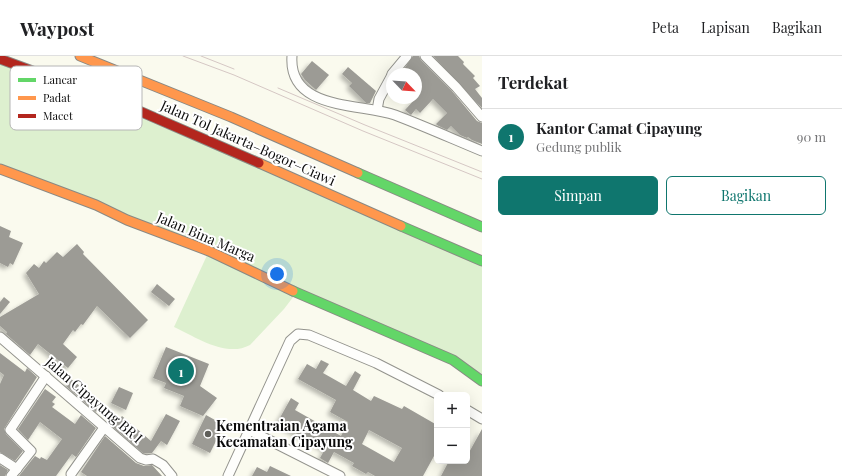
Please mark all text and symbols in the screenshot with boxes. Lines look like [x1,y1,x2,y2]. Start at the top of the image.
text: Waypost [20,15,94,41]
text: Peta [652,18,679,37]
text: Lapisan [701,18,750,37]
text: Bagikan [772,18,822,37]
legend [10,66,142,130]
north arrow [386,68,422,104]
text: Terdekat [498,71,568,93]
text: Lancar [43,72,77,87]
text: Padat [43,90,71,105]
street label: Jalan Tol Jakarta–Bogor–Ciawi [157,95,339,190]
text: Macet [43,108,73,123]
text: Kantor Camat Cipayung [536,118,702,138]
text: 1 [509,128,513,145]
text: 90 m [797,128,826,145]
text: Gedung publik [536,138,622,155]
button: Simpan [498,176,658,215]
button: Bagikan [666,176,826,215]
street label: Jalan Bina Marga [153,207,258,266]
your location [267,264,287,284]
street label: Jalan Cipayung BR I [41,351,147,447]
pin: 1 [168,356,194,386]
map controls [434,392,470,464]
button: + [434,392,470,428]
place label: Kementraian Agama Kecamatan Cipayung [216,416,353,451]
button: − [434,428,470,464]
marker: Kementraian Agama Kecamatan Cipayung [203,429,213,439]

